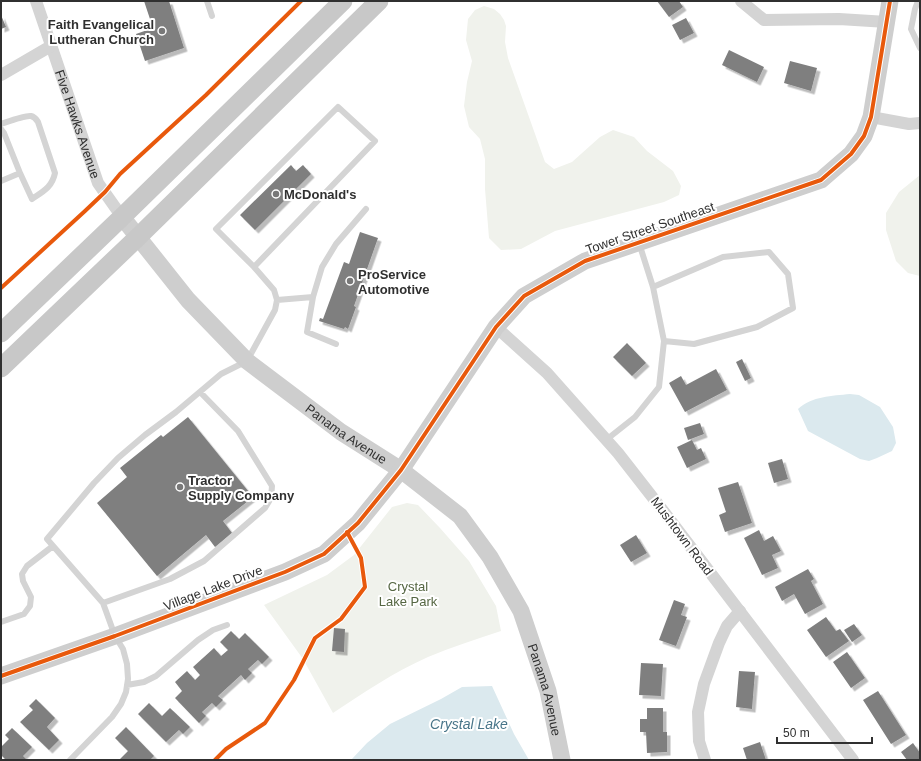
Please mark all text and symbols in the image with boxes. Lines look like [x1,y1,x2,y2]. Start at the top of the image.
place label: Faith Evangelical Lutheran Church [48,17,154,47]
marker: Faith Evangelical Lutheran Church [157,26,167,36]
street label: Five Hawks Avenue [52,68,103,180]
place label: McDonald's [284,187,356,202]
marker: McDonald's [271,189,281,199]
street label: Tower Street Southeast [584,199,717,257]
place label: ProService Automotive [358,267,430,297]
marker: ProService Automotive [345,276,355,286]
street label: Panama Avenue [303,401,390,467]
place label: Tractor Supply Company [188,473,295,503]
marker: Tractor Supply Company [175,482,185,492]
street label: Mushtown Road [648,494,716,578]
street label: Village Lake Drive [162,562,264,614]
park label: Crystal Lake Park [379,579,438,609]
street label: Panama Avenue [525,642,564,737]
water label: Crystal Lake [430,716,508,732]
scale bar [777,719,872,745]
text: 50 m [783,726,810,740]

